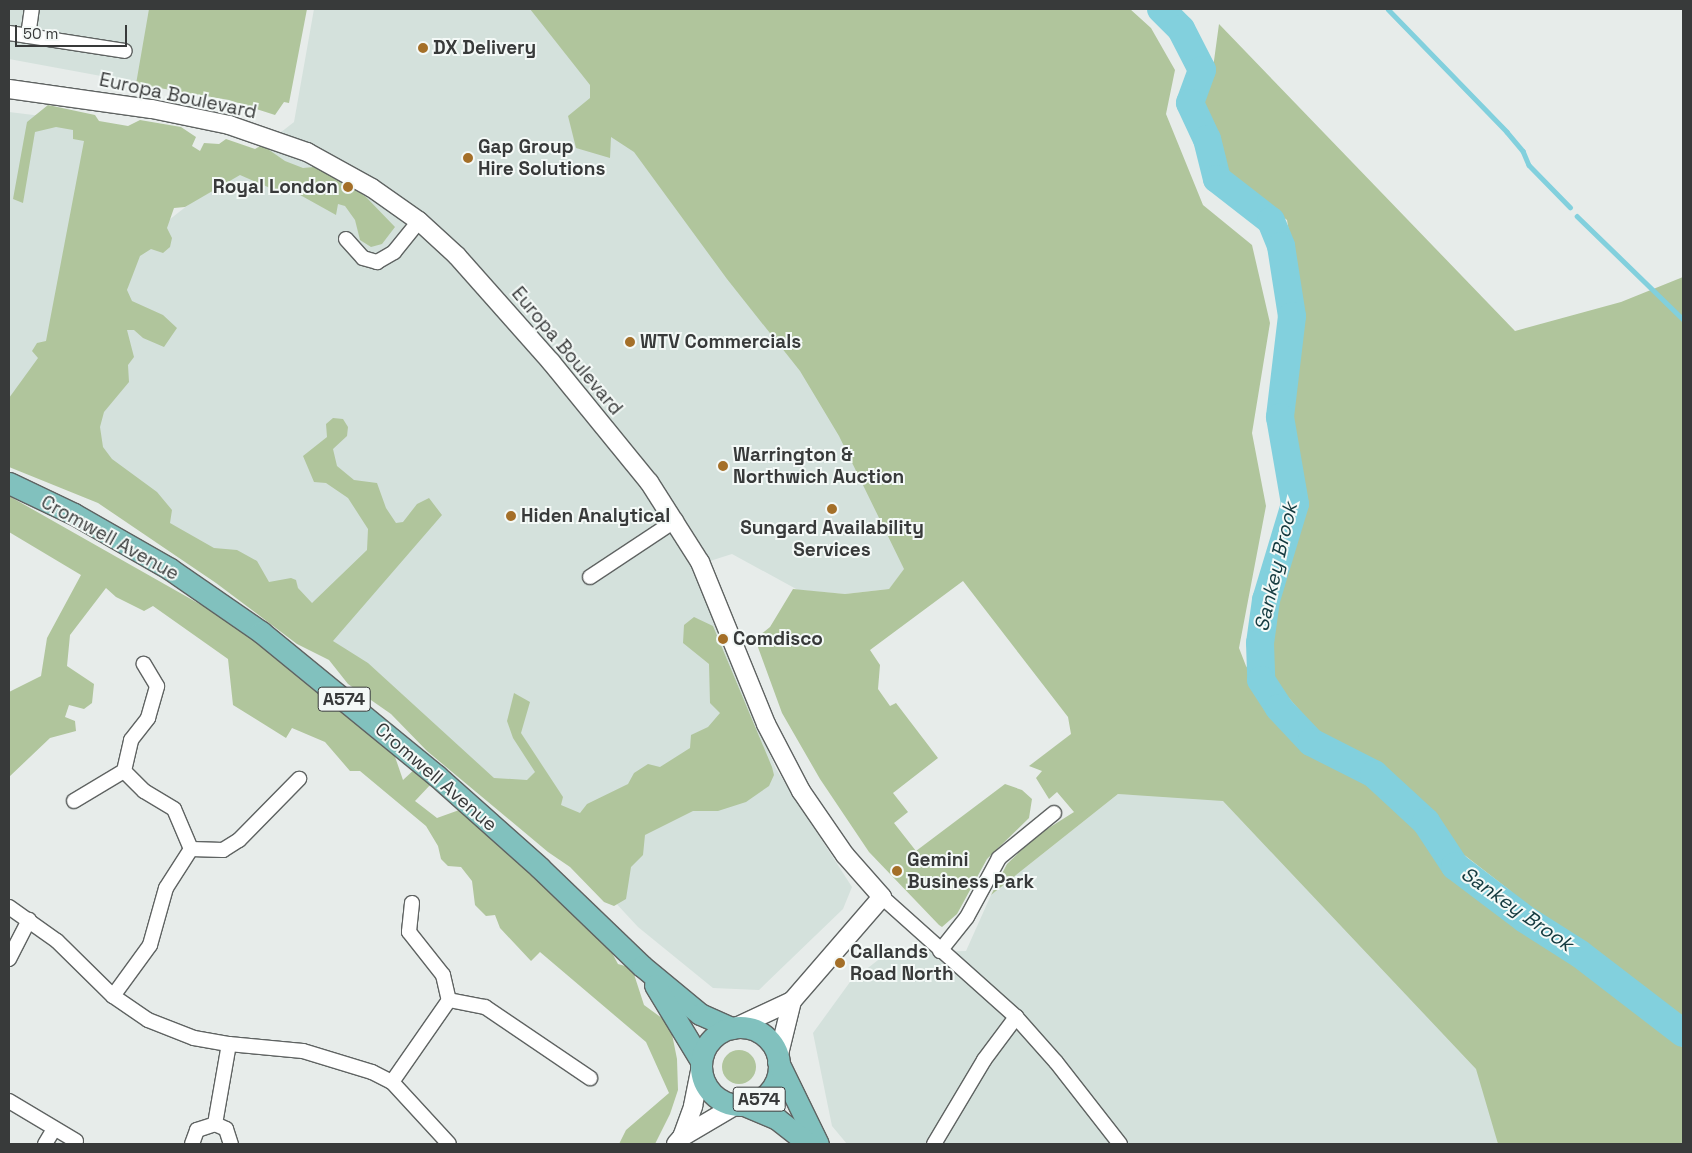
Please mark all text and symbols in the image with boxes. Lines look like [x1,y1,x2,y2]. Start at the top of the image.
scale bar [18,15,130,47]
text: 50 m [23,24,58,43]
place label: DX Delivery [433,37,536,59]
marker: DX Delivery [417,42,429,54]
street label: Europa Boulevard [97,68,259,124]
place label: Gap Group Hire Solutions [478,136,605,180]
marker: Gap Group Hire Solutions [462,152,474,164]
place label: Royal London [213,176,338,198]
marker: Royal London [342,181,354,193]
street label: Europa Boulevard [507,282,627,420]
place label: WTV Commercials [640,331,801,353]
marker: WTV Commercials [624,336,636,348]
place label: Warrington & Northwich Auction [733,444,904,488]
marker: Warrington & Northwich Auction [717,460,729,472]
street label: Cromwell Avenue [37,491,183,585]
water label: Sankey Brook [1250,500,1302,634]
marker: Sungard Availability Services [826,503,838,515]
place label: Hiden Analytical [521,505,671,527]
marker: Hiden Analytical [505,510,517,522]
place label: Sungard Availability Services [740,517,924,561]
place label: Comdisco [733,628,823,650]
marker: Comdisco [717,633,729,645]
road number: A574 [316,684,372,714]
street label: Cromwell Avenue [370,718,502,836]
place label: Gemini Business Park [907,849,1034,893]
water label: Sankey Brook [1456,862,1578,956]
marker: Gemini Business Park [891,865,903,877]
place label: Callands Road North [850,941,954,985]
marker: Callands Road North [834,957,846,969]
road number: A574 [732,1084,786,1114]

